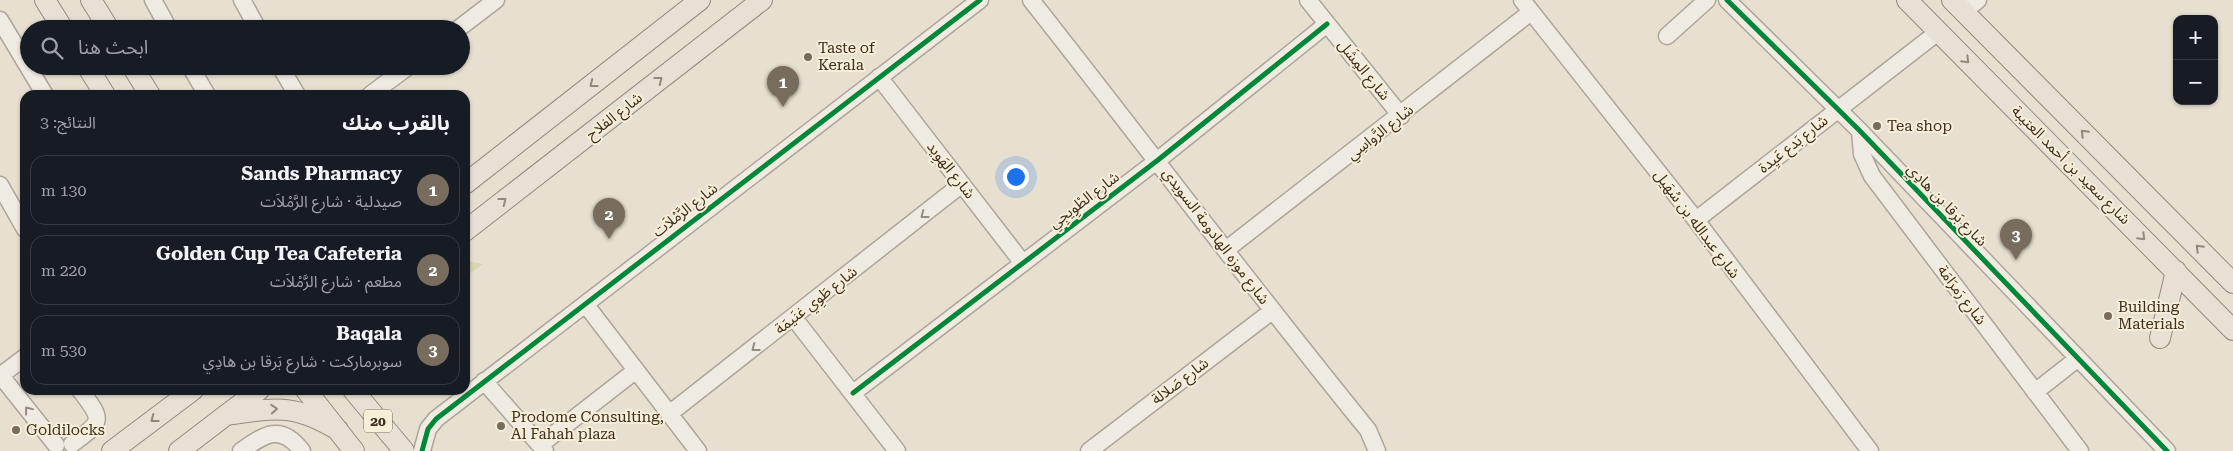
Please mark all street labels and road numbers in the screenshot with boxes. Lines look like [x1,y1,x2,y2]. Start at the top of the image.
street label: شارع المِشَل [1332,36,1394,106]
street label: شارع الفلاح [582,88,648,146]
street label: شارع الرَّواسِي [1343,100,1419,166]
street label: شارع سعيد بن أحمد العتيبة [2006,102,2134,230]
street label: شارع بَدع عَيِدة [1755,111,1834,179]
street label: شارع الهَوِيد [921,138,979,204]
street label: شارع بَرقا بن هادِي [1901,160,1991,252]
street label: شارع موزه الهادومة السويدي [1156,164,1273,310]
street label: شارع عبدالله بن سُهَيل [1648,166,1744,284]
street label: شارع الطْوِيجِي [1045,168,1125,235]
street label: شارع الرَّمْلاَت [649,179,723,243]
street label: شارع طَوِي غنَيمَة [771,262,863,340]
street label: شارع رَمرَامَة [1931,262,1990,330]
street label: شارع صَلالة [1148,354,1214,411]
road number: 20 [364,410,392,432]

